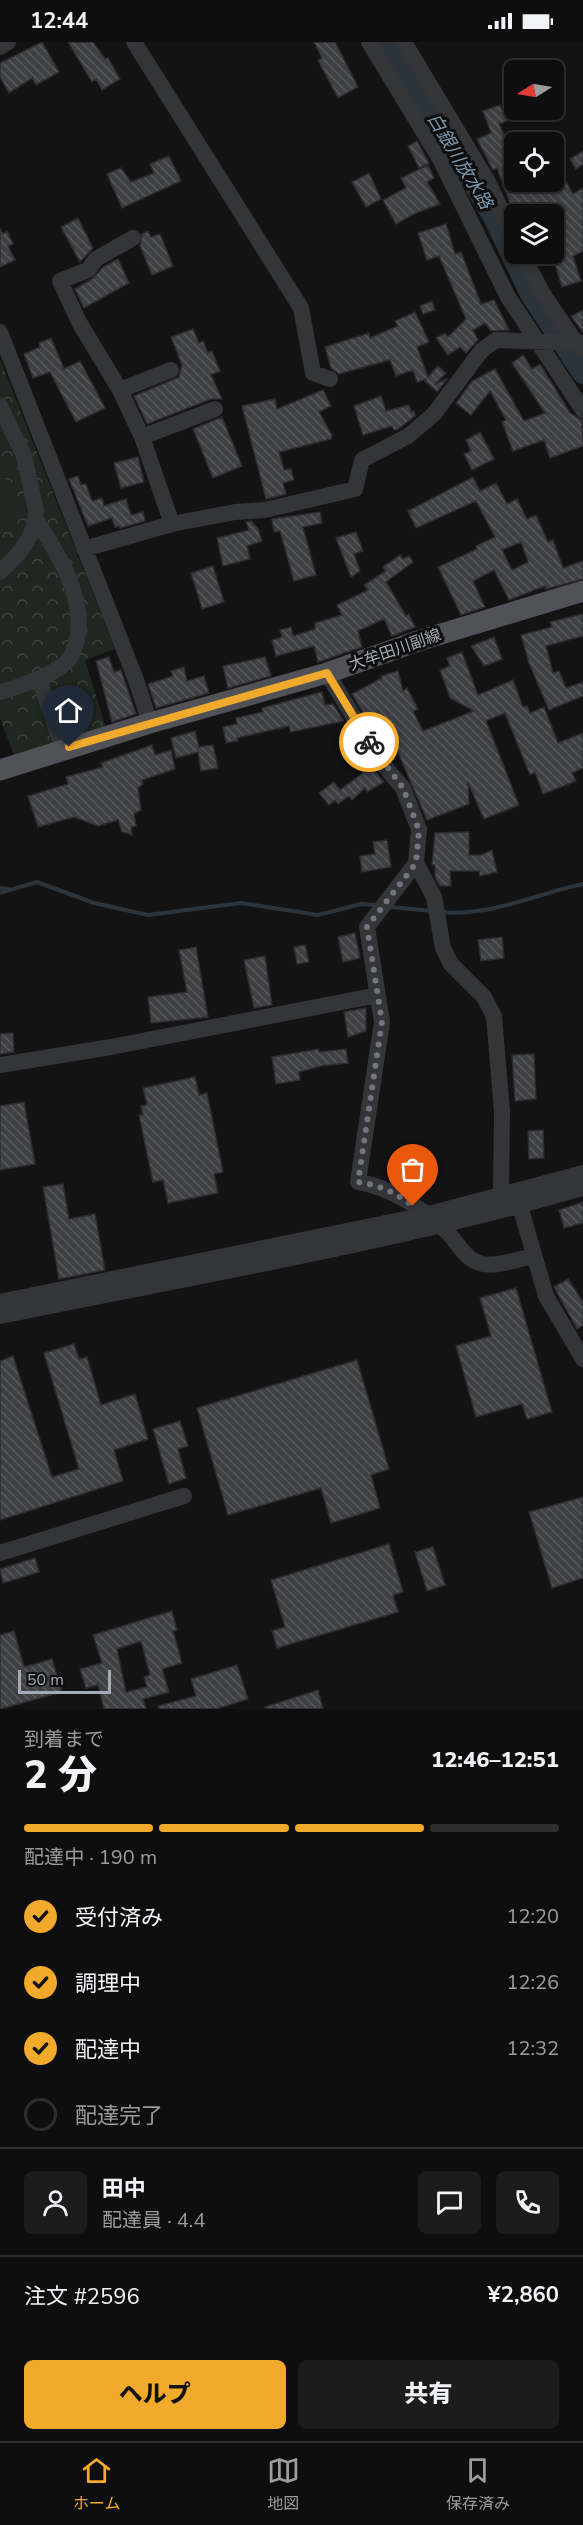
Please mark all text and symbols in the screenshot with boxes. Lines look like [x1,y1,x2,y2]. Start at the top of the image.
text: 12:44 [30,6,88,36]
north arrow [504,60,564,120]
map controls [504,60,564,264]
water label: 白銀川放水路 [422,109,499,215]
button: locate [504,132,564,192]
button: layers [504,204,564,264]
street label: 大牟田川副線 [346,624,444,676]
pin [43,685,94,747]
icon: home [52,694,85,727]
courier [339,712,399,772]
icon: bike [353,726,386,759]
pin [387,1144,438,1206]
icon: bag [396,1153,429,1186]
scale bar [18,1667,111,1694]
text: 50 m [27,1669,64,1691]
text: 到着まで [24,1726,104,1753]
text: 12:46–12:51 [431,1745,559,1775]
text: 2 分 [24,1749,97,1802]
text: 配達中 · 190 m [24,1844,157,1871]
icon: check [24,1900,57,1933]
text: 受付済み [75,1903,163,1933]
text: 12:20 [506,1903,559,1930]
icon: check [24,1966,57,1999]
text: 調理中 [75,1969,141,1999]
text: 12:26 [506,1969,559,1996]
icon: check [24,2032,57,2065]
text: 配達中 [75,2035,141,2065]
text: 12:32 [506,2035,559,2062]
text: 配達完了 [75,2101,163,2131]
button: person [24,2171,87,2234]
button: chat [418,2171,481,2234]
button: phone [496,2171,559,2234]
text: 田中 [102,2174,146,2204]
text: 配達員 · 4.4 [102,2207,205,2234]
text: ¥2,860 [488,2280,559,2310]
text: 注文 #2596 [24,2282,140,2312]
button: ヘルプ [24,2360,286,2429]
button: 共有 [298,2360,559,2429]
tab: ホーム [73,2454,121,2515]
tab: 地図 [267,2454,300,2515]
tab: 保存済み [446,2454,510,2515]

